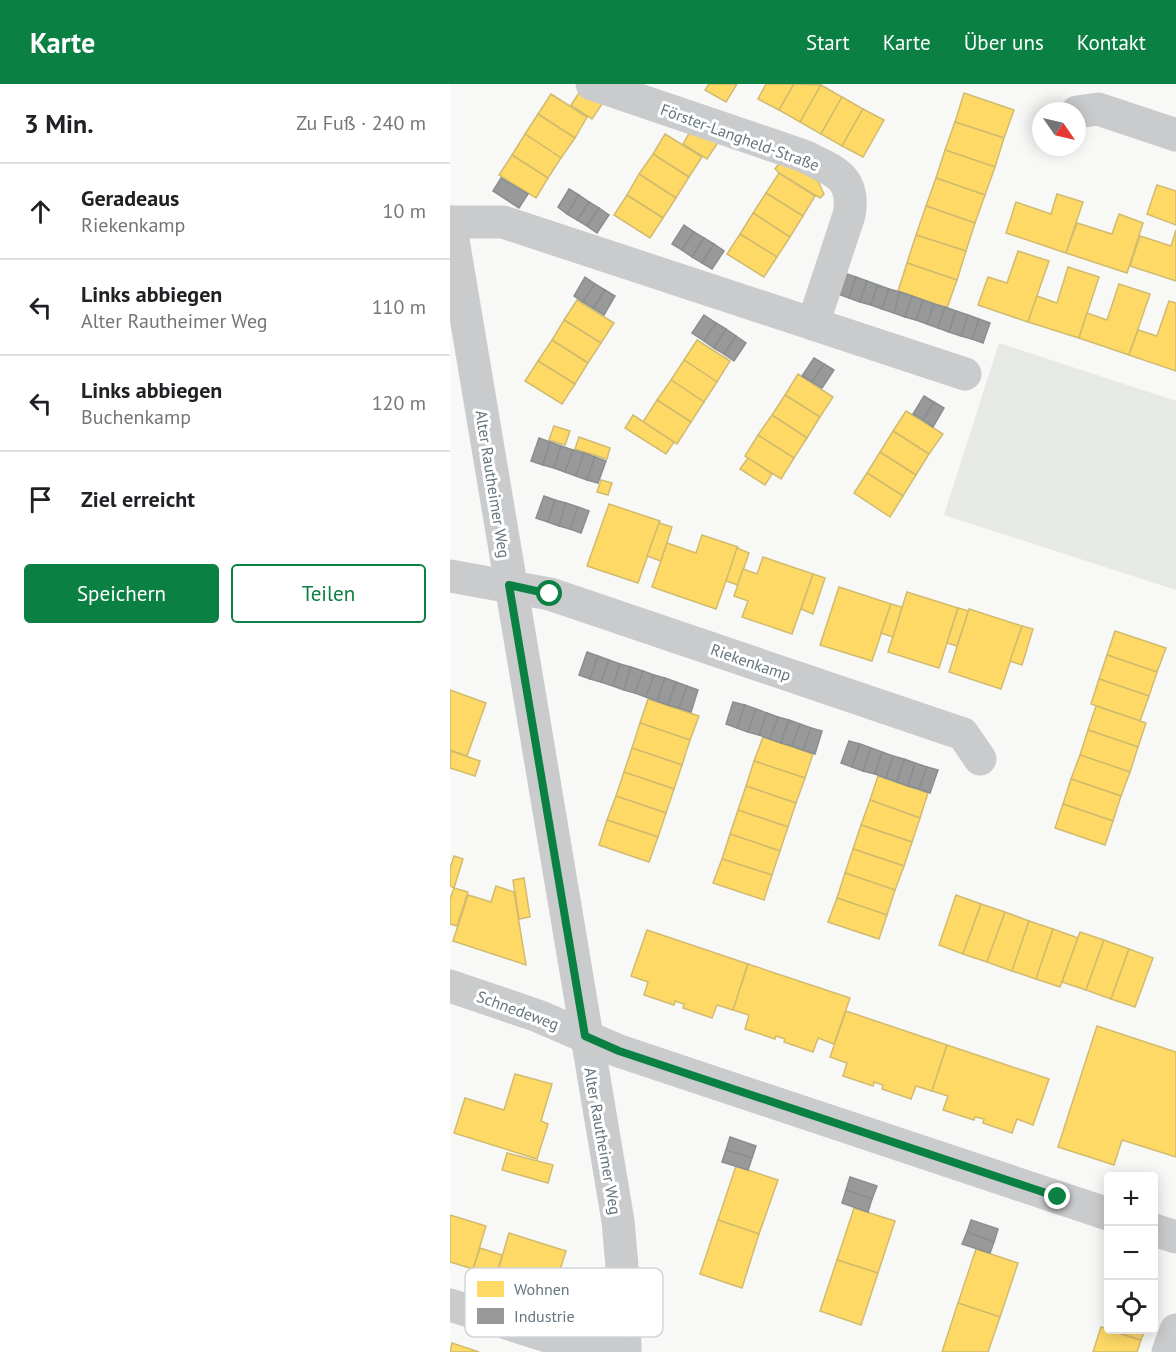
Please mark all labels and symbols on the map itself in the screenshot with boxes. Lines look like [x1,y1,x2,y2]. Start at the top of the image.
street label: Förster-Langheld-Straße [658,99,822,175]
north arrow [1032,102,1086,156]
street label: Alter Rautheimer Weg [471,409,515,559]
route start [536,580,562,606]
street label: Riekenkamp [708,639,794,685]
street label: Schnedeweg [474,986,562,1034]
street label: Alter Rautheimer Weg [580,1066,626,1216]
route end [1044,1183,1070,1209]
legend [465,1268,663,1337]
text: Wohnen [514,1279,570,1299]
text: Industrie [514,1306,575,1326]

